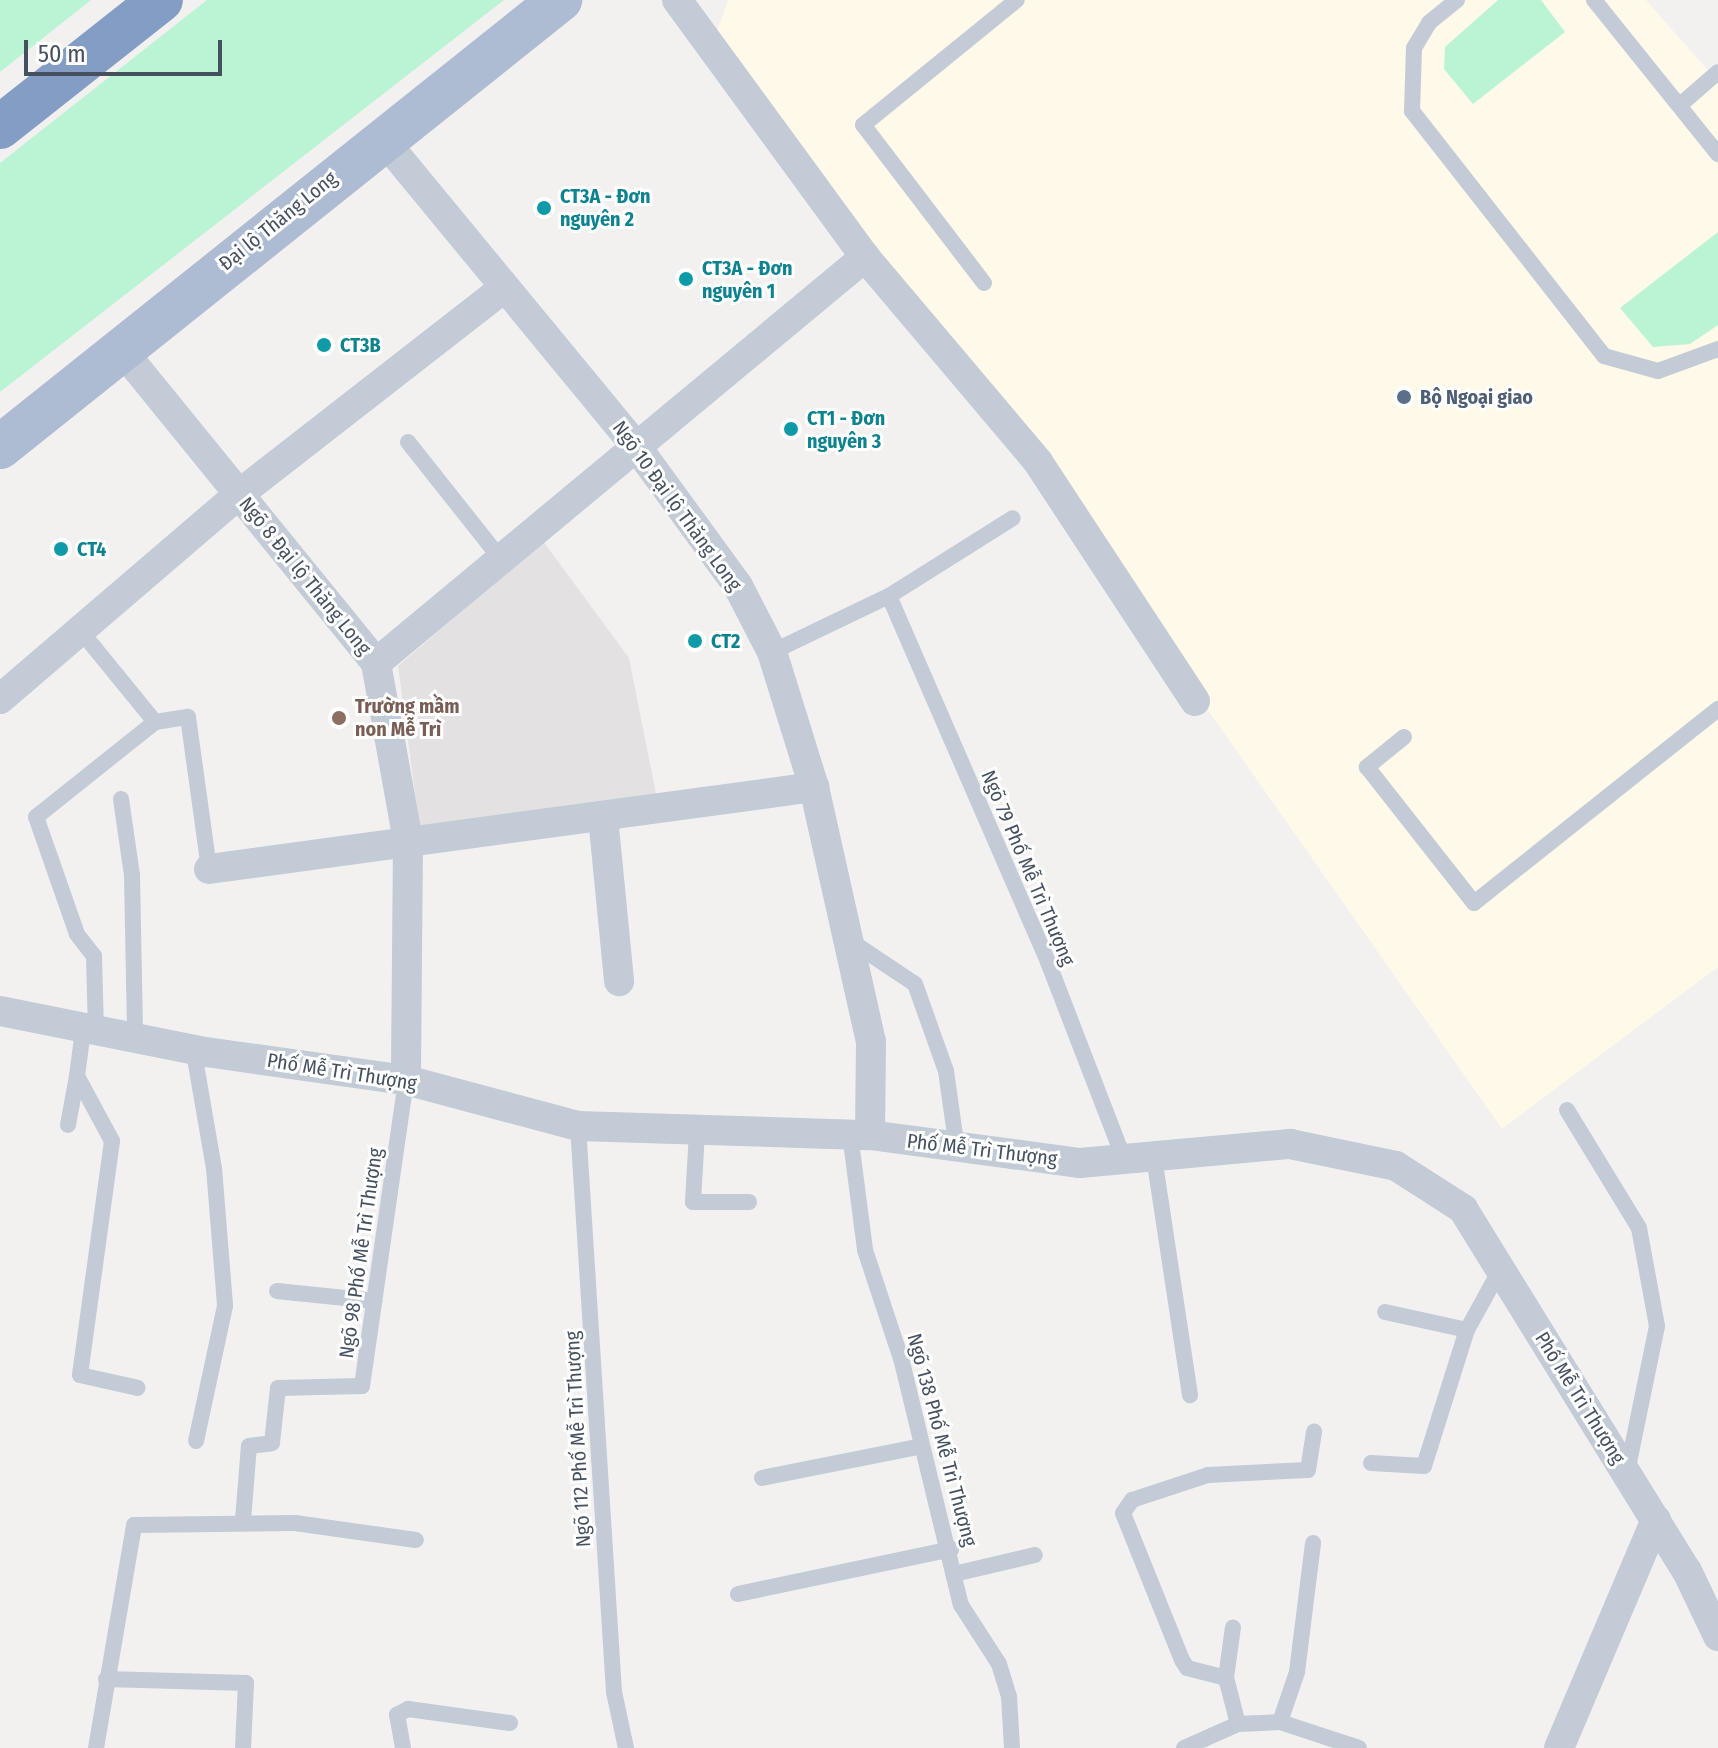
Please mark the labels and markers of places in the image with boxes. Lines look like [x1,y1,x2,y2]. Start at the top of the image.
place label: CT3A - Đơn nguyên 2 [560,184,650,231]
marker: CT3A - Đơn nguyên 2 [535,199,553,217]
place label: CT3A - Đơn nguyên 1 [702,256,792,303]
marker: CT3A - Đơn nguyên 1 [677,270,695,288]
place label: CT3B [340,333,381,357]
marker: CT3B [315,336,333,354]
place label: Bộ Ngoại giao [1420,385,1533,409]
marker: Bộ Ngoại giao [1395,388,1413,406]
place label: CT1 - Đơn nguyên 3 [807,406,885,453]
marker: CT1 - Đơn nguyên 3 [782,420,800,438]
place label: CT4 [77,537,106,561]
marker: CT4 [52,540,70,558]
place label: CT2 [711,629,740,653]
marker: CT2 [686,632,704,650]
place label: Trường mầm non Mễ Trì [355,694,459,741]
marker: Trường mầm non Mễ Trì [330,709,348,727]

